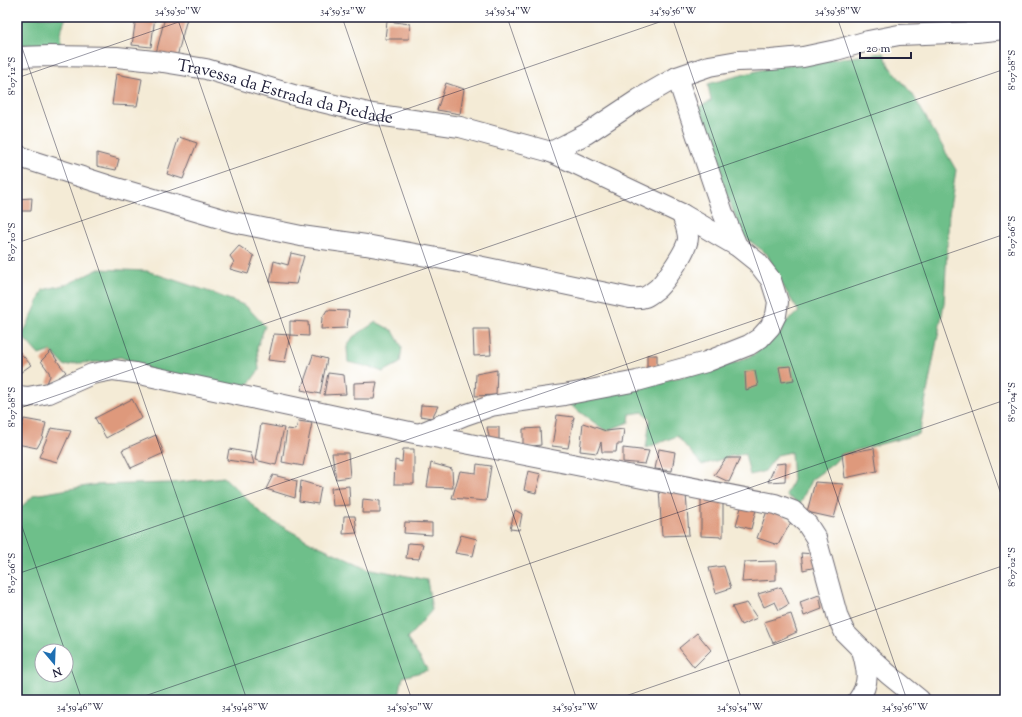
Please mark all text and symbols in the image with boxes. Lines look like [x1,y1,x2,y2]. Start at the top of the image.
text: 34°59'50"W [155,4,201,19]
text: 34°59'52"W [320,4,366,19]
text: 34°59'54"W [485,4,531,19]
text: 34°59'56"W [650,4,696,19]
text: 34°59'58"W [815,4,861,19]
scale bar [860,34,911,60]
text: 20 m [866,40,891,58]
text: 8°07'08"S [1005,50,1020,90]
street label: Travessa da Estrada da Piedade [175,54,395,131]
text: 8°07'12"S [5,57,20,95]
text: 8°07'06"S [1005,216,1020,256]
text: 8°07'10"S [5,223,20,261]
text: 8°07'04"S [1005,382,1020,422]
text: 8°07'08"S [5,387,20,427]
text: 8°07'02"S [1005,547,1020,587]
text: 8°07'06"S [5,553,20,593]
north arrow [34,643,74,683]
text: N [50,662,65,681]
text: 34°59'46"W [57,700,103,715]
text: 34°59'48"W [222,700,268,715]
text: 34°59'50"W [387,700,433,715]
text: 34°59'52"W [552,700,598,715]
text: 34°59'54"W [717,700,763,715]
text: 34°59'56"W [882,700,928,715]

